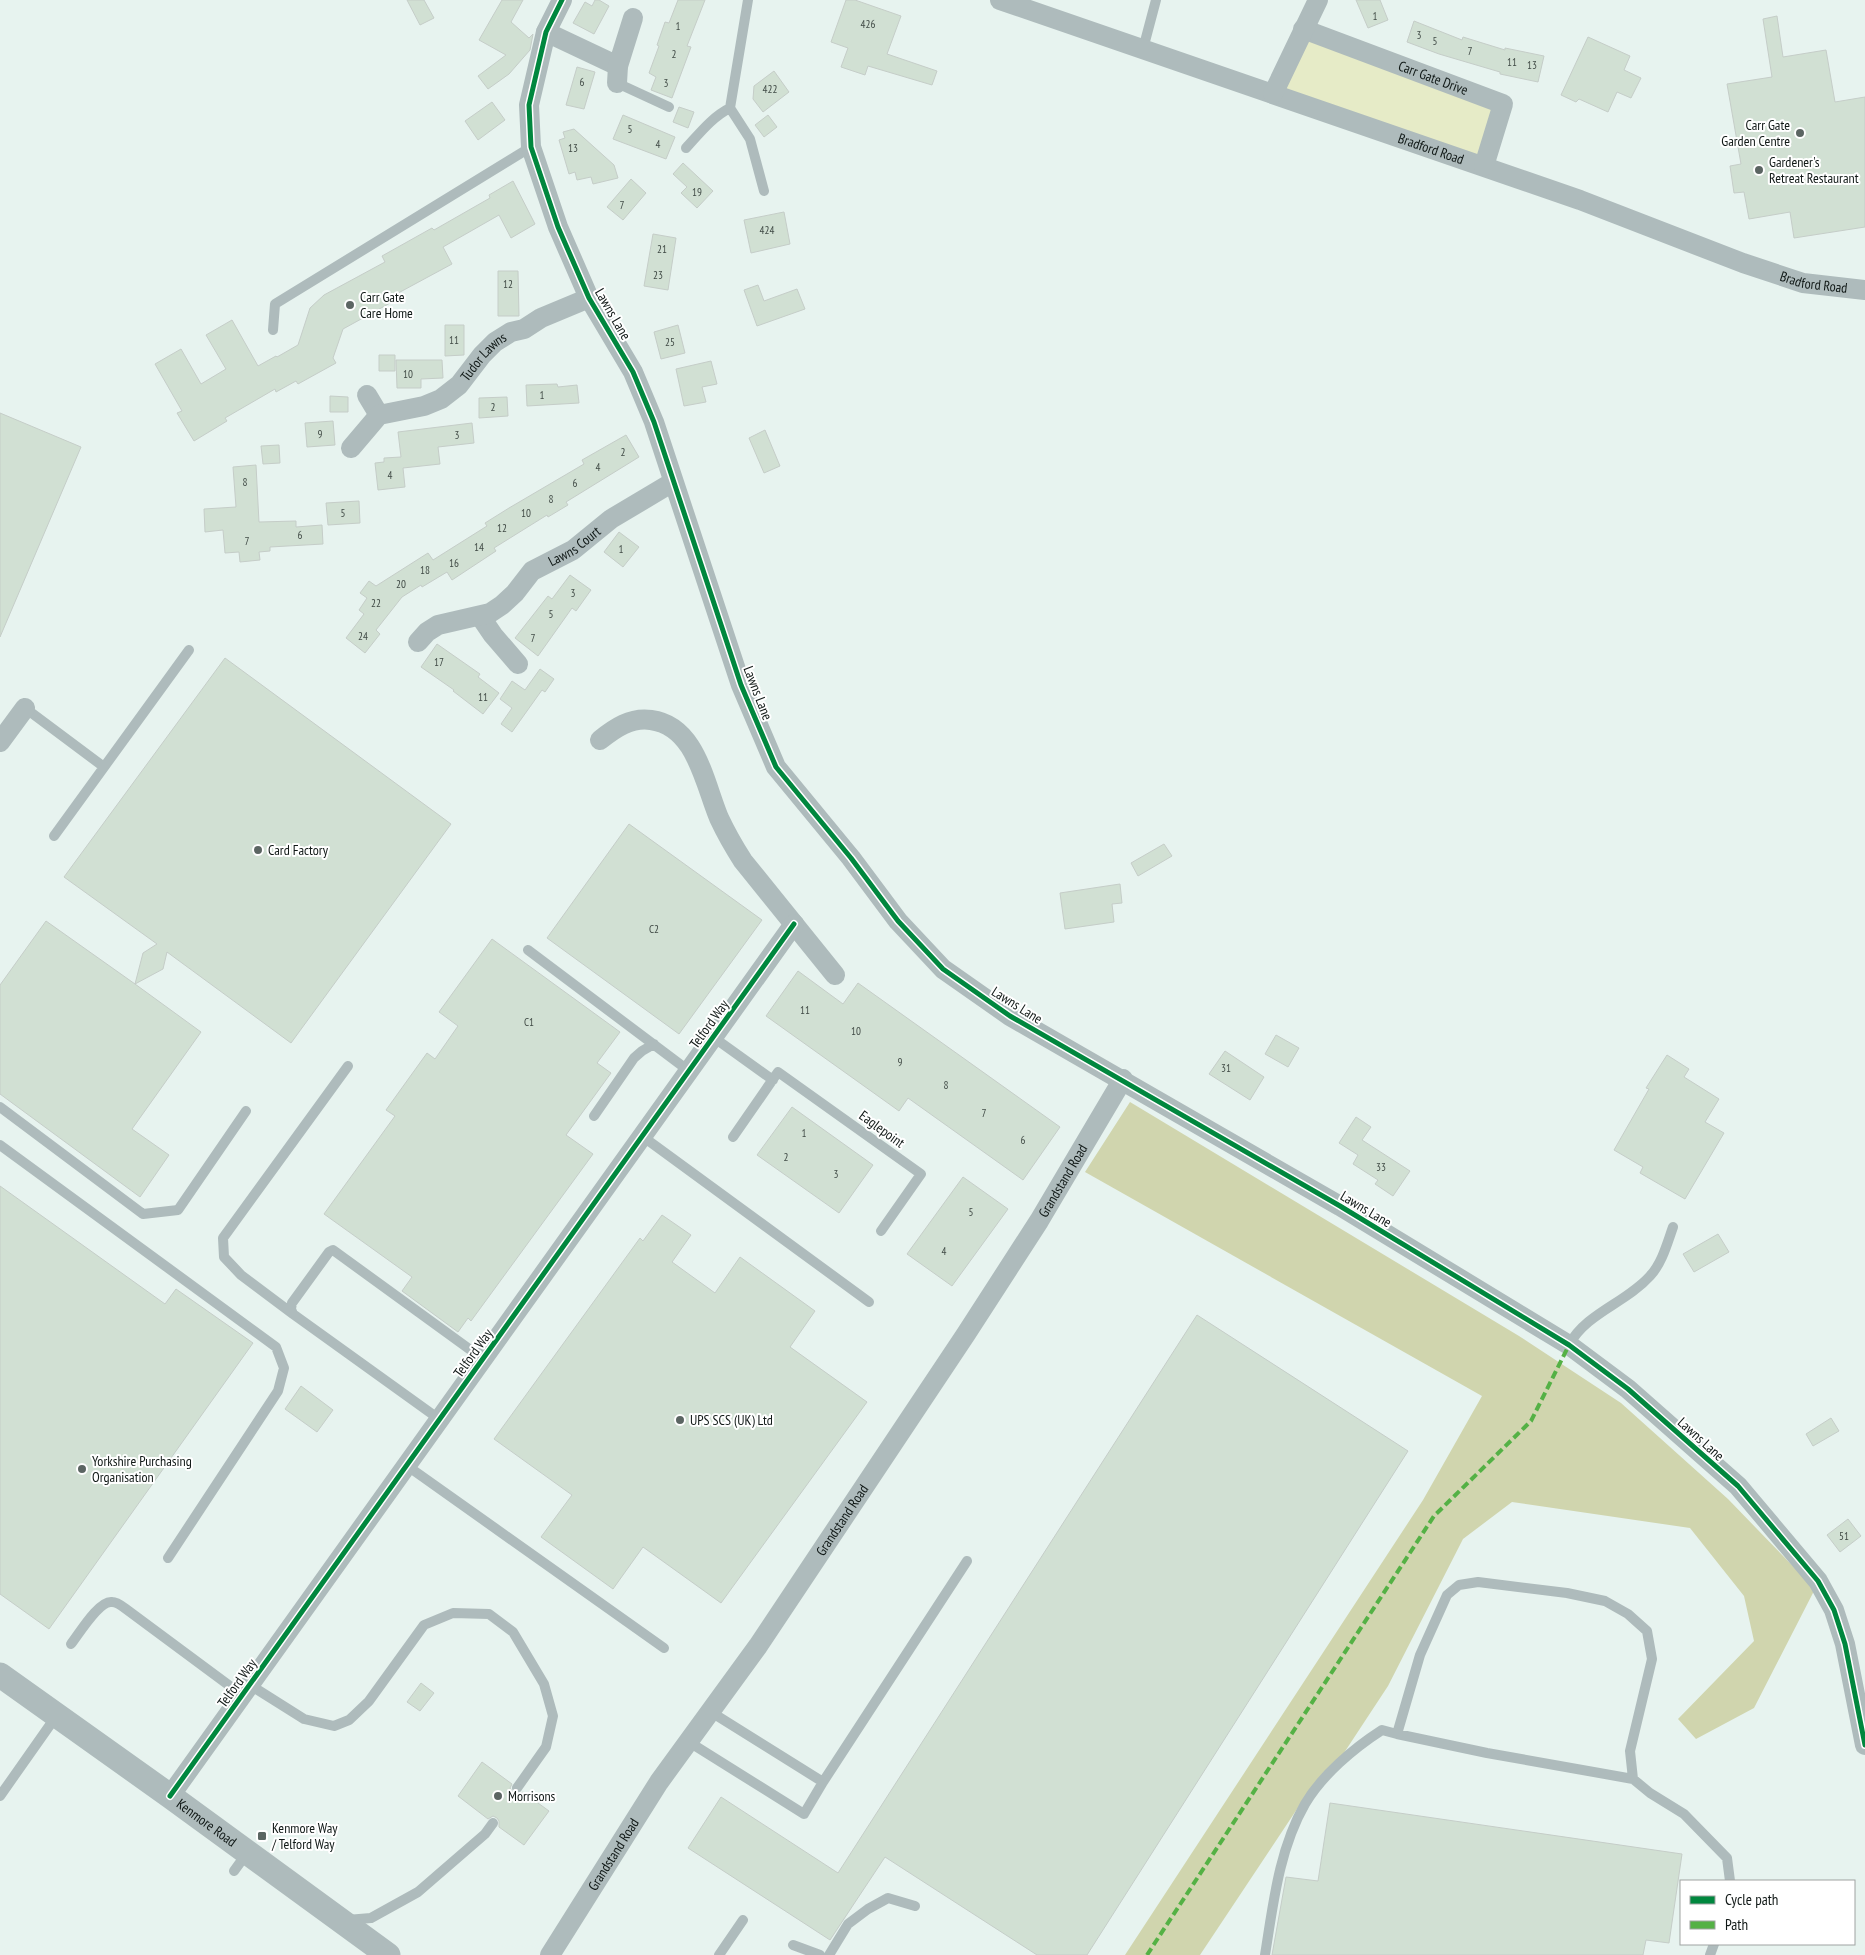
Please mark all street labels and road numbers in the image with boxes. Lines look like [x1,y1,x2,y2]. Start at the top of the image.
street label: Carr Gate Drive [1396,57,1471,99]
street label: Bradford Road [1396,129,1466,168]
street label: Bradford Road [1778,267,1848,297]
street label: Lawns Lane [591,285,635,343]
street label: Tudor Lawns [456,328,510,385]
street label: Lawns Court [545,522,604,570]
street label: Lawns Lane [739,663,777,723]
street label: Lawns Lane [988,982,1046,1028]
street label: Telford Way [685,996,733,1052]
street label: Eaglepoint [856,1106,908,1152]
street label: Grandstand Road [1034,1141,1091,1221]
street label: Lawns Lane [1337,1187,1395,1231]
street label: Telford Way [449,1325,497,1381]
street label: Lawns Lane [1674,1413,1728,1465]
street label: Grandstand Road [812,1481,872,1559]
street label: Telford Way [213,1655,261,1711]
street label: Kenmore Road [173,1795,240,1851]
street label: Grandstand Road [584,1815,643,1894]

